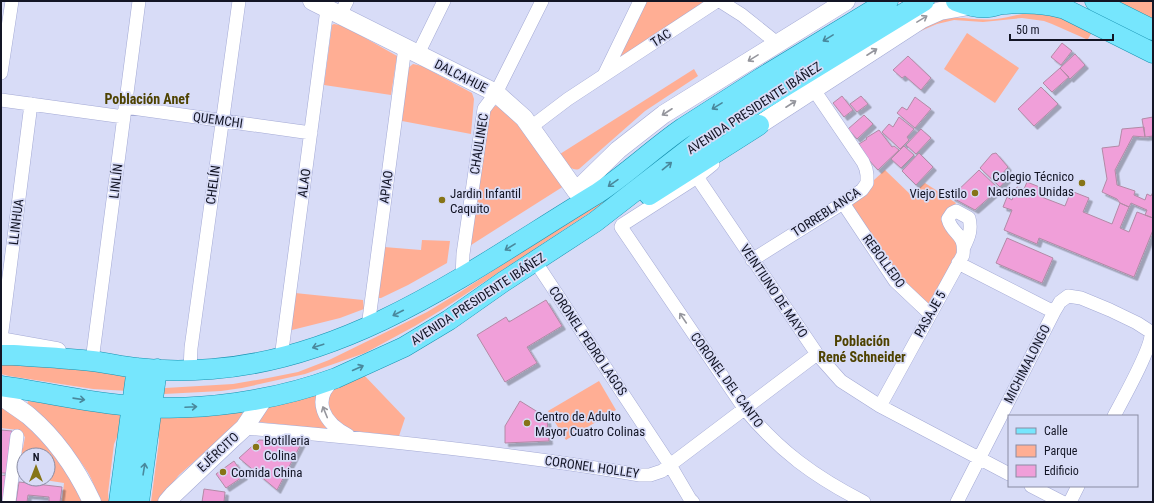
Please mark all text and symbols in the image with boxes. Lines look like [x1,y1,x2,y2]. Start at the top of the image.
one-way arrow [916,15,928,23]
scale bar [1010,16,1113,42]
text: 50 m [1016,23,1040,37]
street label: TAC [648,26,674,50]
one-way arrow [822,34,834,42]
one-way arrow [867,47,878,56]
one-way arrow [747,55,759,63]
street label: DALCAHUE [432,56,490,96]
street label: AVENIDA PRESIDENTE IBÁÑEZ [683,58,824,157]
district label: Población Anef [104,91,190,107]
one-way arrow [785,100,796,108]
one-way arrow [711,102,723,110]
one-way arrow [662,108,673,116]
street label: QUEMCHI [192,109,244,131]
street label: CHAULINEC [467,112,491,176]
one-way arrow [662,162,673,170]
street label: LINLÍN [106,163,126,199]
street label: CHELÍN [203,164,223,206]
street label: ALAO [295,167,313,198]
street label: APIAO [376,169,396,205]
place label: Colegio Técnico Naciones Unidas [988,169,1074,199]
marker: Colegio Técnico Naciones Unidas [1077,178,1087,188]
one-way arrow [608,179,619,187]
street label: TORREBLANCA [789,184,863,240]
place label: Jardin Infantil Caquito [450,186,521,216]
place label: Viejo Estilo [909,186,967,201]
marker: Viejo Estilo [970,188,980,198]
marker: Jardin Infantil Caquito [437,195,447,205]
street label: LLINHUA [6,198,26,246]
street label: REBOLLEDO [860,231,908,291]
street label: VEINTIUNO DE MAYO [737,242,811,341]
one-way arrow [505,243,516,251]
street label: AVENIDA PRESIDENTE IBÁÑEZ [407,249,548,348]
street label: CORONEL PEDRO LAGOS [546,284,630,399]
street label: PASAJE 5 [911,288,949,340]
one-way arrow [392,310,404,317]
one-way arrow [679,312,687,323]
street label: MICHIMALONGO [1001,322,1053,406]
street label: CORONEL DEL CANTO [687,330,767,431]
district label: Población René Schneider [818,333,906,365]
one-way arrow [313,343,325,351]
one-way arrow [352,364,364,372]
one-way arrow [72,395,85,403]
one-way arrow [184,403,197,410]
one-way arrow [321,407,328,419]
place label: Centro de Adulto Mayor Cuatro Colinas [535,409,645,439]
legend [1008,415,1138,487]
marker: Centro de Adulto Mayor Cuatro Colinas [522,418,532,428]
text: Calle [1044,424,1068,438]
street label: EJÉRCITO [194,429,242,475]
place label: Botilleria Colina [264,433,310,463]
marker: Botilleria Colina [251,442,261,452]
text: Parque [1044,444,1078,458]
north arrow [16,447,56,487]
text: N [33,451,40,464]
street label: CORONEL HOLLEY [544,453,640,481]
one-way arrow [140,463,148,476]
text: Edificio [1044,464,1079,478]
place label: Comida China [231,465,302,480]
marker: Comida China [218,467,228,477]

